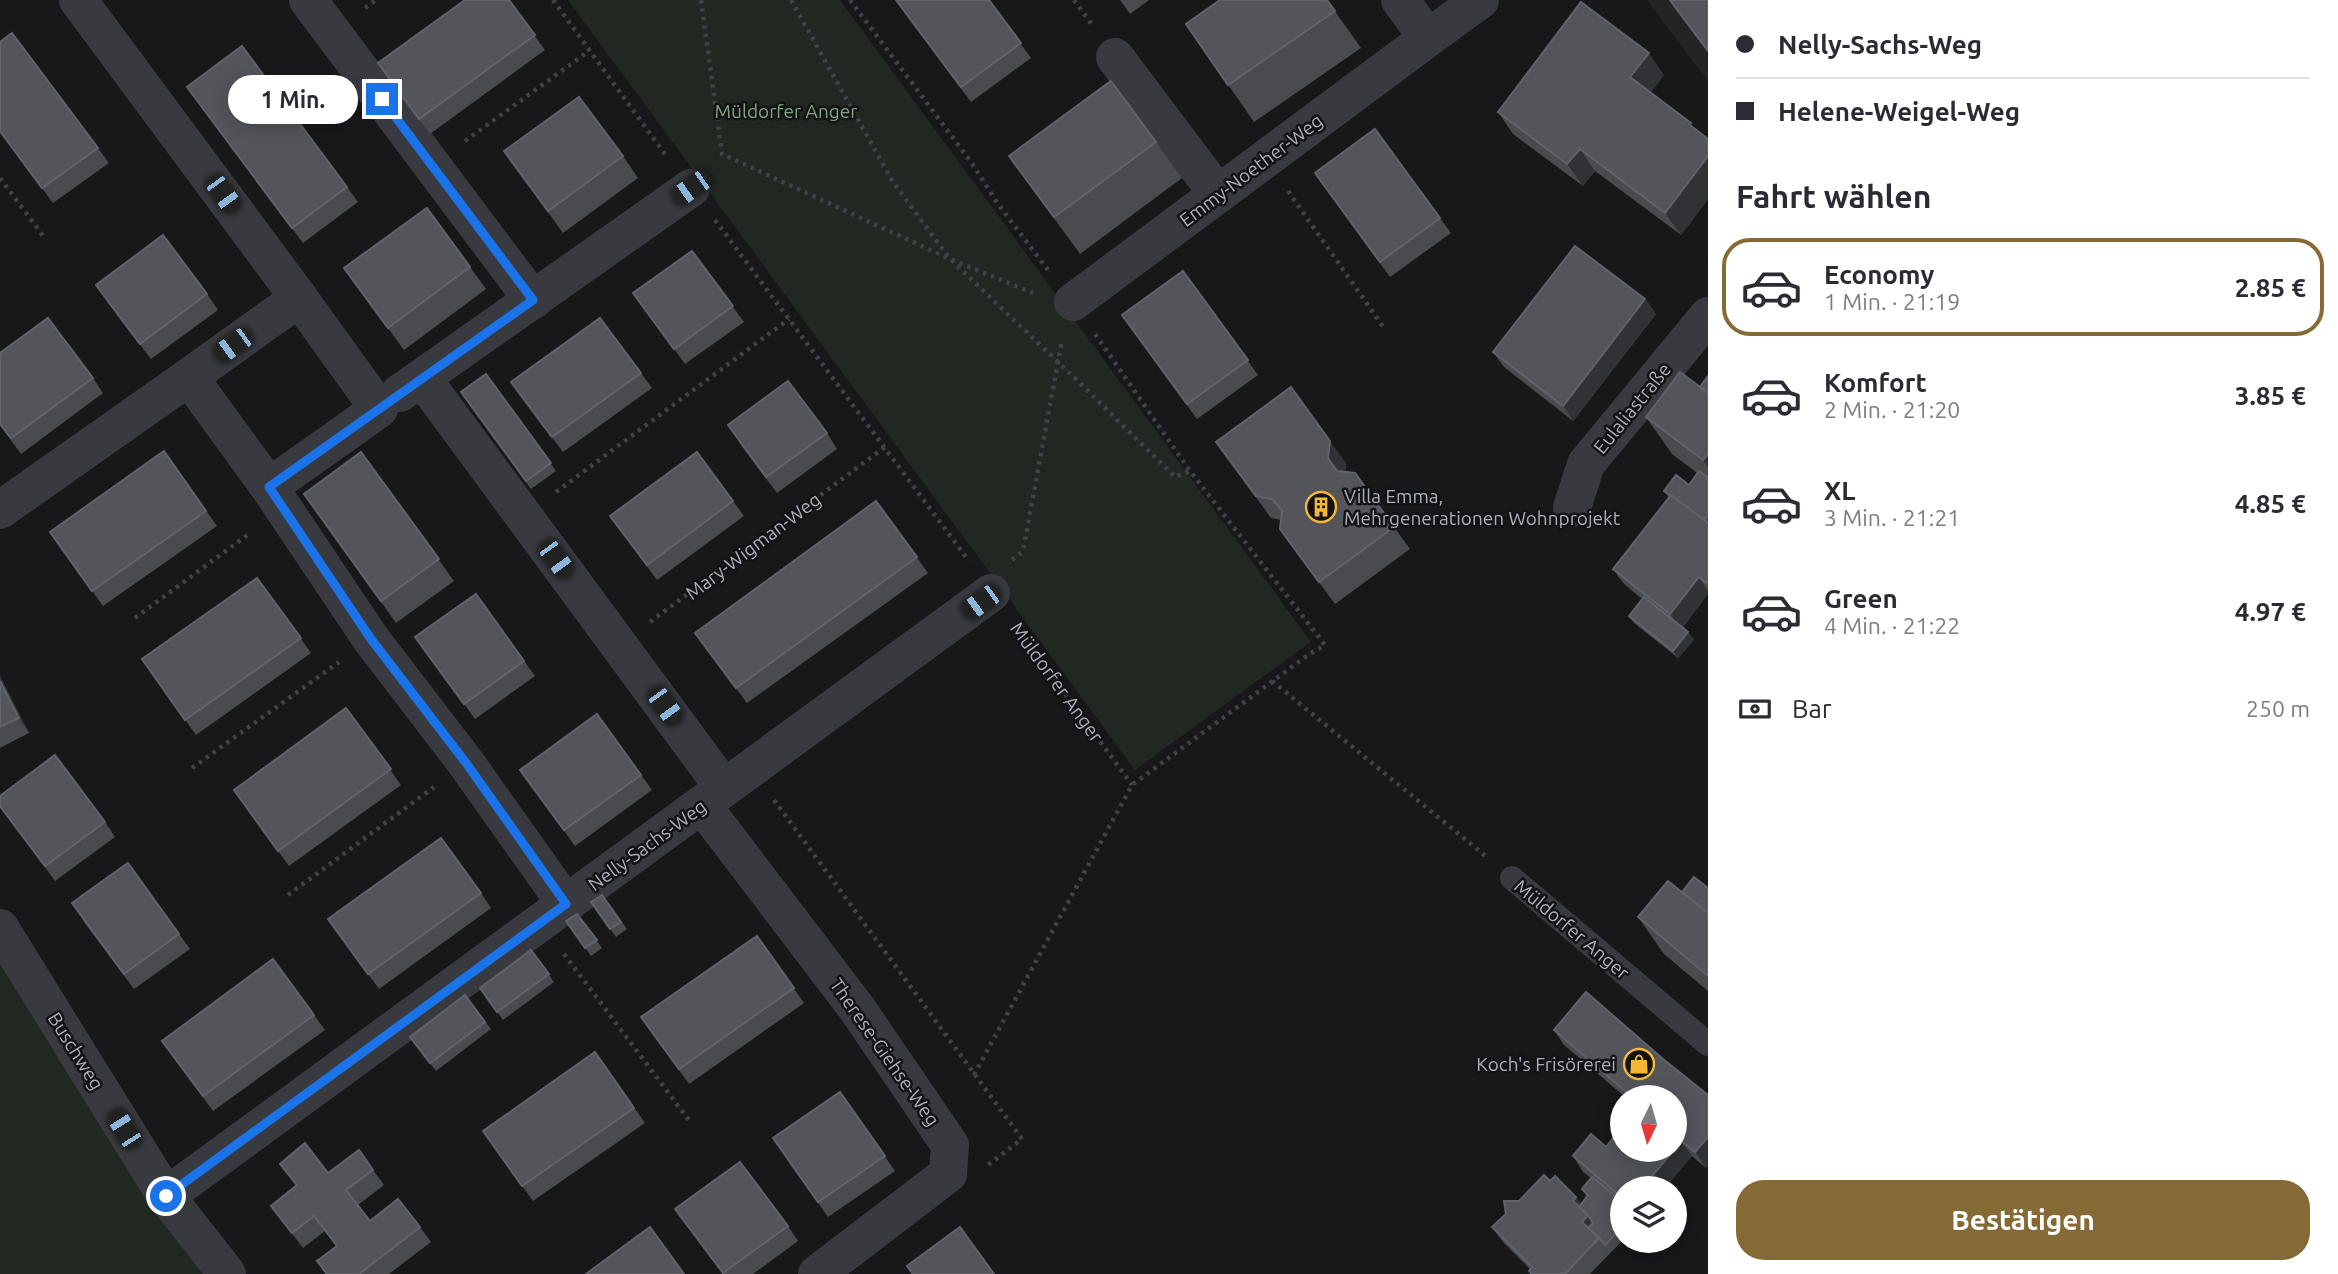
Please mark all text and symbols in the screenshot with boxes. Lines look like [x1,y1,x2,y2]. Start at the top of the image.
text: Nelly-Sachs-Weg [1778,30,1982,59]
callout: 1 Min. [228,74,358,124]
route end [366,83,398,115]
text: 1 Min. [261,87,325,112]
text: Helene-Weigel-Weg [1778,97,2020,126]
park label: Müldorfer Anger [715,100,857,122]
street label: Emmy-Noether-Weg [1175,109,1327,231]
car [668,167,715,209]
car [203,171,244,217]
text: Fahrt wählen [1736,178,1931,214]
icon: car [1740,256,1803,319]
text: Economy [1824,260,1934,289]
text: 2.85 € [2235,273,2306,302]
text: 1 Min. · 21:19 [1824,289,1960,314]
car [210,324,257,366]
street label: Eulaliastraße [1589,358,1675,458]
icon: car [1740,364,1803,427]
text: Komfort [1824,368,1927,397]
text: 3.85 € [2235,381,2306,410]
text: 2 Min. · 21:20 [1824,397,1960,422]
icon: car [1740,472,1803,535]
text: XL [1824,476,1855,505]
place label: Villa Emma, Mehrgenerationen Wohnprojekt [1344,485,1621,529]
street label: Mary-Wigman-Weg [681,488,825,604]
text: 4.85 € [2235,489,2306,518]
building icon: Villa Emma, Mehrgenerationen Wohnprojekt [1304,490,1338,524]
text: 3 Min. · 21:21 [1824,505,1960,530]
car [536,536,577,582]
icon: car [1740,580,1803,643]
car [958,581,1005,623]
text: Green [1824,584,1898,613]
text: 4.97 € [2235,597,2306,626]
text: 4 Min. · 21:22 [1824,613,1960,638]
street label: Müldorfer Anger [1006,618,1108,746]
car [645,683,686,729]
icon: cash [1736,690,1774,728]
text: Bar [1792,694,1832,723]
text: 250 m [2246,696,2310,721]
street label: Nelly-Sachs-Weg [584,795,710,895]
street label: Müldorfer Anger [1510,875,1634,983]
street label: Therese-Giehse-Weg [826,974,944,1130]
street label: Buschweg [44,1008,108,1094]
shop icon: Koch's Frisörerei [1622,1047,1656,1081]
place label: Koch's Frisörerei [1476,1053,1616,1075]
north arrow [1610,1085,1687,1162]
map controls [1610,1085,1687,1253]
car [104,1106,145,1152]
button: layers [1610,1176,1687,1253]
route start [150,1180,182,1212]
button: Bestätigen [1736,1180,2310,1260]

